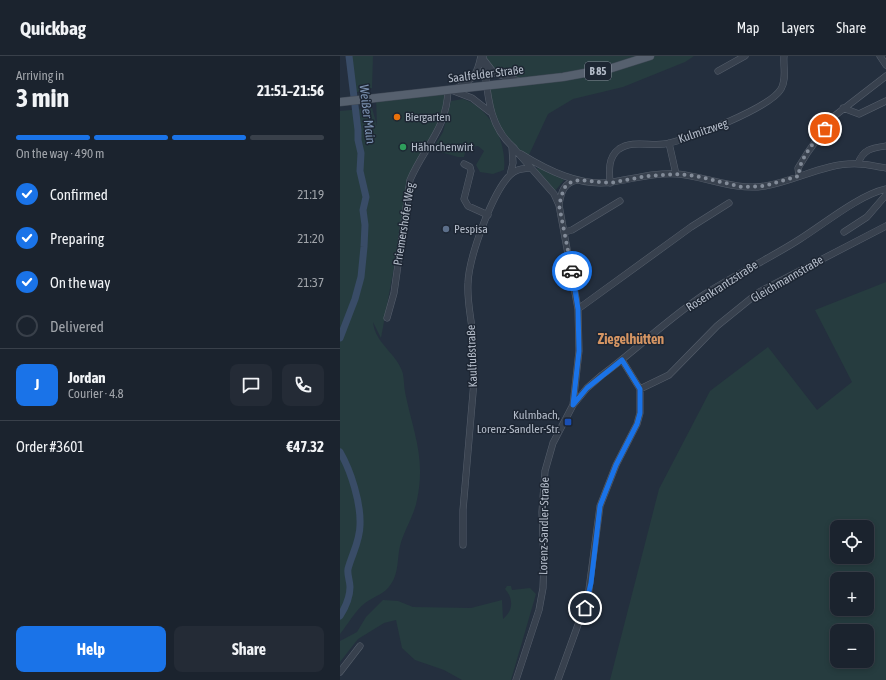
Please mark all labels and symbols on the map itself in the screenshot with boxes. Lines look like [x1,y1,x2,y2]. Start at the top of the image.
street label: Saalfelder Straße [447,62,525,86]
road number: B 85 [585,62,611,80]
water label: Weißer Main [356,84,379,145]
place label: Biergarten [405,110,451,124]
marker: Biergarten [392,112,402,122]
pin [808,112,842,146]
street label: Kulmitzweg [676,116,730,146]
place label: Hähnchenwirt [411,140,474,154]
marker: Hähnchenwirt [398,142,408,152]
street label: Priemershofer Weg [391,181,418,267]
place label: Pespisa [454,222,488,236]
marker: Pespisa [441,224,451,234]
courier [552,251,592,291]
street label: Gleichmannstraße [748,253,826,305]
street label: Rosenkrantzstraße [684,258,760,314]
street label: Kaulfußstraße [464,324,480,388]
district label: Ziegelhütten [598,331,664,347]
place label: Kulmbach, Lorenz-Sandler-Str. [477,408,560,436]
marker: Kulmbach, Lorenz-Sandler-Str. [563,417,573,427]
street label: Lorenz-Sandler-Straße [536,477,552,575]
pin [568,591,602,625]

